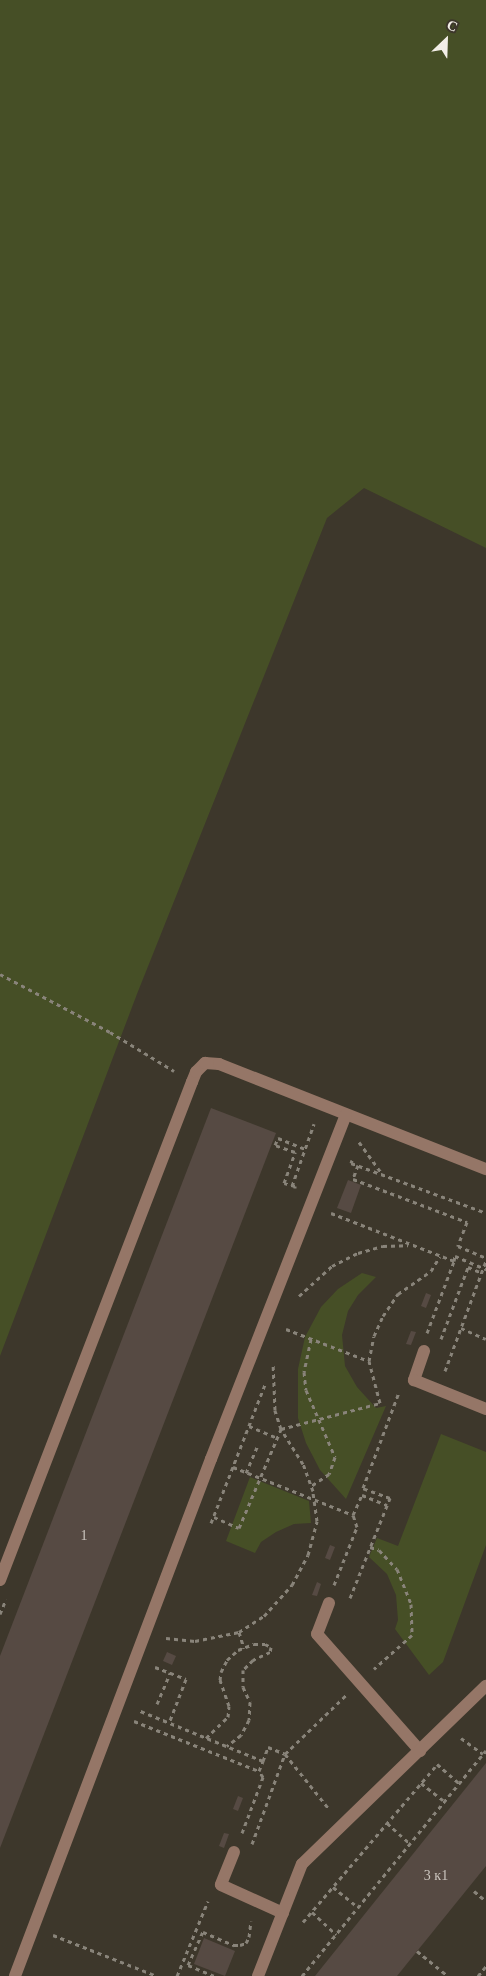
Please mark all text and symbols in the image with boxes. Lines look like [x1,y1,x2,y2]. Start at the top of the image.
north arrow [421,15,471,65]
text: С [445,17,460,35]
house number: 1 [80,1528,88,1544]
house number: 3 к1 [424,1868,448,1884]

